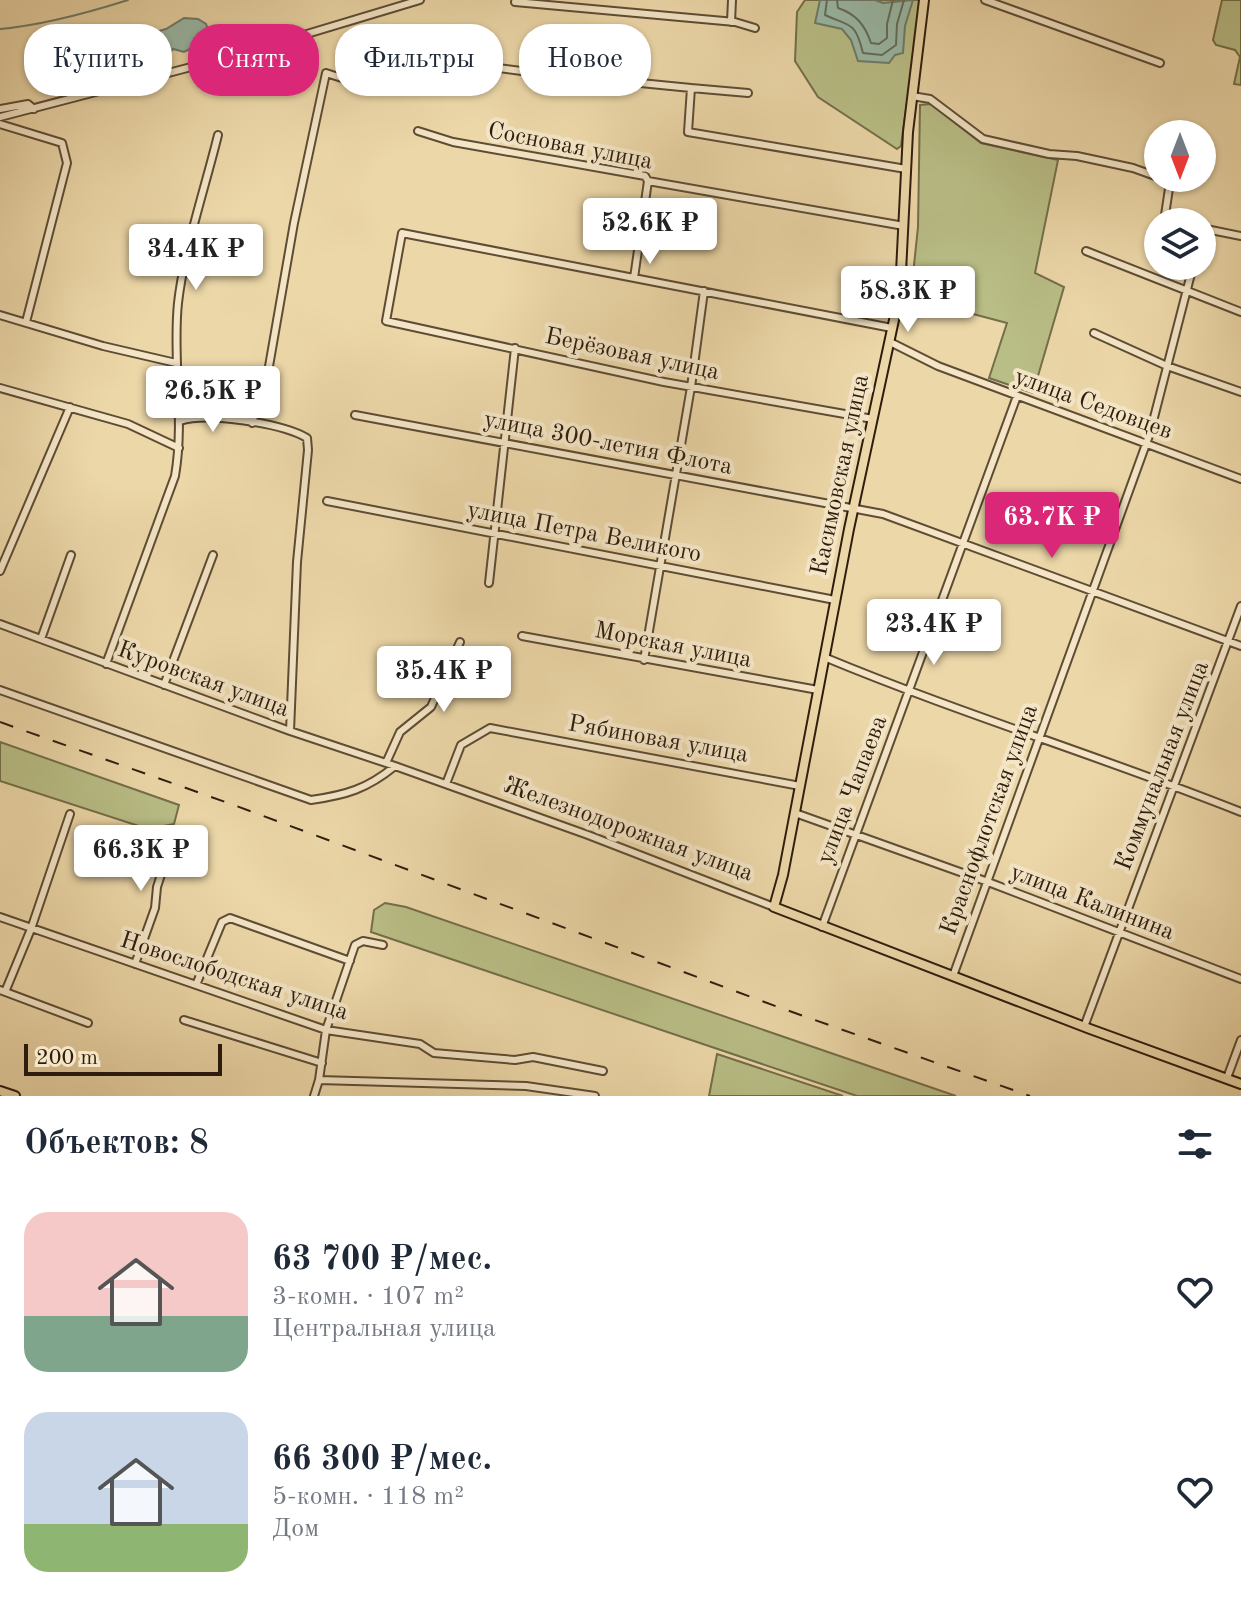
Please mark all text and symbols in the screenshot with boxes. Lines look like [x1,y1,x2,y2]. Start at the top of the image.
chip: Купить [24,24,172,96]
chip: Снять [188,24,319,96]
chip: Фильтры [335,24,503,96]
chip: Новое [519,24,651,96]
street label: Сосновая улица [486,119,655,175]
north arrow [1144,120,1216,192]
map controls [1144,120,1216,280]
pin: 52.6K ₽ [576,198,724,266]
button: layers [1144,208,1216,280]
text: 52.6K ₽ [601,211,699,237]
pin: 34.4K ₽ [122,224,270,292]
text: 34.4K ₽ [147,237,245,263]
pin: 58.3K ₽ [834,266,982,334]
text: 58.3K ₽ [859,279,957,305]
street label: Берёзовая улица [543,325,722,385]
street label: улица Седовцев [1011,365,1175,445]
pin: 26.5K ₽ [139,366,287,434]
street label: Касимовская улица [808,372,874,578]
text: 26.5K ₽ [164,379,262,405]
street label: улица 300-летия Флота [482,408,734,480]
pin: 63.7K ₽ [978,492,1126,560]
street label: улица Петра Великого [465,499,703,567]
text: 63.7K ₽ [1003,505,1101,531]
pin: 23.4K ₽ [860,599,1008,667]
text: 23.4K ₽ [885,612,983,638]
street label: Морская улица [592,619,754,673]
street label: Куровская улица [114,638,292,722]
pin: 35.4K ₽ [370,646,518,714]
street label: Коммунальная улица [1112,658,1214,874]
text: 35.4K ₽ [395,659,493,685]
street label: Краснофлотская улица [937,701,1043,939]
street label: Рябиновая улица [566,712,750,768]
street label: улица Чапаева [814,712,892,868]
street label: Железнодорожная улица [500,774,756,886]
pin: 66.3K ₽ [67,825,215,893]
text: 66.3K ₽ [92,838,190,864]
street label: улица Калинина [1007,861,1177,945]
street label: Новослободская улица [117,929,351,1025]
scale bar [24,1040,222,1076]
text: 200 m [36,1047,98,1069]
icon: filters [1173,1122,1217,1166]
text: Объектов: 8 [24,1127,209,1161]
text: 63 700 ₽/мес. [272,1243,492,1277]
icon: home [88,1244,184,1340]
icon: heart [1173,1270,1217,1314]
text: 3-комн. · 107 m² [272,1284,464,1310]
text: Центральная улица [272,1316,496,1342]
text: 66 300 ₽/мес. [272,1443,492,1477]
icon: home [88,1444,184,1540]
icon: heart [1173,1470,1217,1514]
text: 5-комн. · 118 m² [272,1484,464,1510]
text: Дом [272,1516,319,1542]

